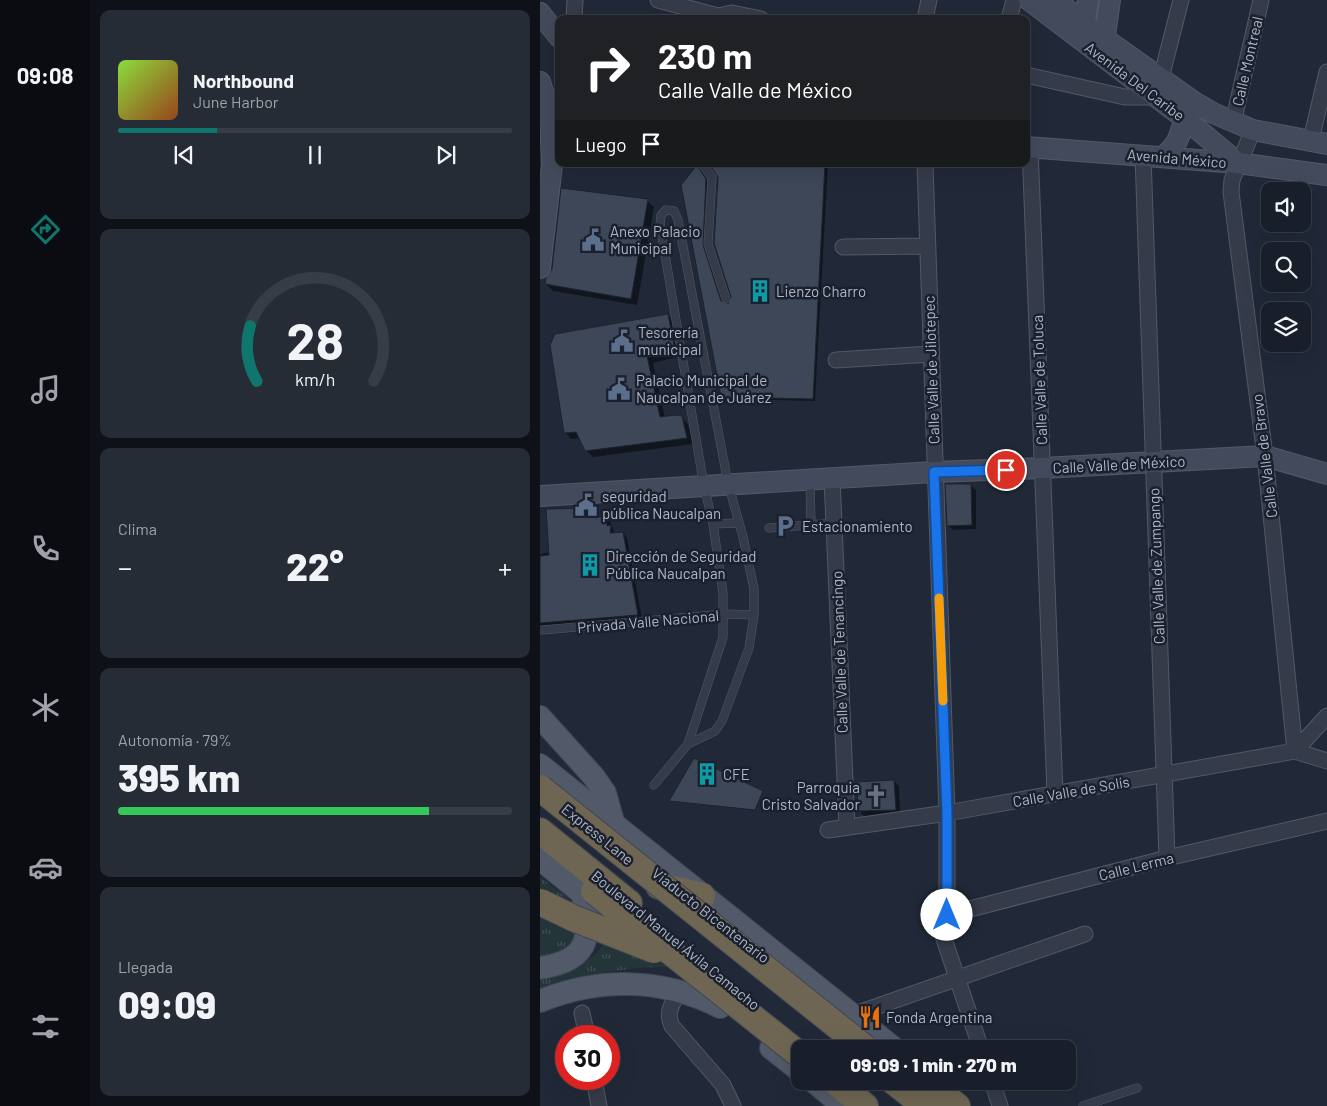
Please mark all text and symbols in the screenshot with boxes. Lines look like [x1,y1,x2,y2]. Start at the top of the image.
street label: Calle Montreal [1228,14,1266,108]
text: 230 m [658,34,752,76]
icon: right [575,35,640,100]
street label: Avenida Del Caribe [1082,38,1188,124]
text: 09:08 [17,62,73,88]
text: Northbound [193,69,294,92]
text: Calle Valle de México [658,76,853,102]
text: June Harbor [193,92,279,111]
icon: arrive [637,130,665,158]
text: Luego [575,133,627,156]
icon: previous [170,141,198,169]
icon: pause [301,141,329,169]
icon: next [432,141,460,169]
street label: Avenida México [1127,145,1227,171]
map controls [1261,182,1311,352]
button: sound [1261,182,1311,232]
icon: directions [28,212,63,247]
place label: Anexo Palacio Municipal [610,222,700,257]
public building icon: Anexo Palacio Municipal [580,227,606,253]
button: search [1261,242,1311,292]
building icon: Lienzo Charro [747,278,773,304]
place label: Lienzo Charro [776,282,866,300]
street label: Calle Valle de Jilotepec [919,295,943,445]
button: layers [1261,302,1311,352]
text: 28 [286,308,344,370]
street label: Calle Valle de Toluca [1028,315,1050,445]
place label: Tesorería municipal [638,323,701,358]
public building icon: Tesorería municipal [609,328,635,354]
text: km/h [295,368,335,390]
place label: Palacio Municipal de Naucalpan de Juárez [636,371,772,406]
icon: music [28,372,63,407]
public building icon: Palacio Municipal de Naucalpan de Juárez [606,376,632,402]
street label: Calle Valle de Bravo [1247,393,1281,519]
pin [985,449,1027,491]
street label: Calle Valle de México [1052,452,1186,476]
icon: arrive [992,456,1020,484]
place label: seguridad pública Naucalpan [602,487,721,522]
street label: Calle Valle de Zumpango [1144,488,1168,644]
public building icon: seguridad pública Naucalpan [573,492,599,518]
parking icon: Estacionamiento [772,513,798,539]
place label: Estacionamiento [802,517,913,535]
text: Clima [118,519,157,538]
icon: phone [28,531,63,566]
text: 22° [286,543,344,589]
place label: Dirección de Seguridad Pública Naucalpan [606,547,756,582]
text: − [118,550,132,584]
text: + [498,550,512,584]
building icon: Dirección de Seguridad Pública Naucalpan [577,552,603,578]
street label: Calle Valle de Tenancingo [827,570,851,734]
street label: Privada Valle Nacional [576,606,720,636]
icon: climate [28,690,63,725]
text: Autonomía · 79% [118,730,232,749]
text: 395 km [118,754,240,800]
building icon: CFE [694,761,720,787]
place label: CFE [723,765,750,783]
street label: Calle Valle de Solís [1011,772,1131,810]
place label: Parroquia Cristo Salvador [762,778,861,813]
church icon: Parroquia Cristo Salvador [863,783,889,809]
street label: Express Lane [558,800,638,868]
street label: Calle Lerma [1097,848,1175,884]
icon: car [28,850,63,885]
street label: Viaducto Bicentenario [649,863,773,967]
street label: Boulevard Manuel Ávila Camacho [588,866,764,1014]
position arrow [920,888,972,940]
text: Llegada [118,957,173,976]
text: 09:09 [118,981,216,1027]
restaurant icon: Fonda Argentina [857,1004,883,1030]
place label: Fonda Argentina [886,1008,992,1026]
icon: filters [28,1009,63,1044]
speed limit sign: 30 [555,1025,620,1090]
text: 09:09 · 1 min · 270 m [850,1053,1017,1076]

